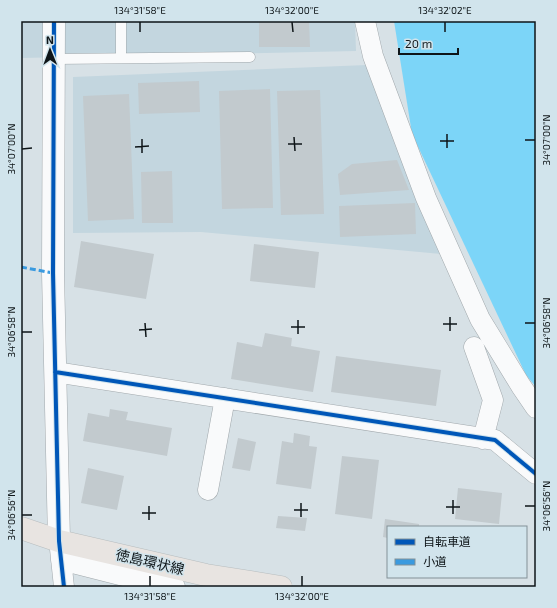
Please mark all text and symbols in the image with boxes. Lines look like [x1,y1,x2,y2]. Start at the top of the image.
text: 134°31'58"E [114,4,166,16]
text: 134°32'00"E [265,4,319,16]
text: 134°32'02"E [418,4,472,16]
north arrow [30,30,70,70]
scale bar [399,30,458,56]
text: N [46,33,54,46]
text: 20 m [405,36,432,50]
text: 34°07'00"N [540,114,552,166]
text: 34°07'00"N [5,123,17,175]
text: 34°06'58"N [540,297,552,349]
text: 34°06'58"N [5,306,17,358]
text: 34°06'56"N [540,481,552,531]
text: 34°06'56"N [5,490,17,540]
legend [387,526,527,578]
text: 自転車道 [423,534,471,548]
street label: 徳島環状線 [114,545,186,578]
text: 小道 [423,554,447,568]
text: 134°31'58"E [124,590,176,602]
text: 134°32'00"E [275,590,329,602]

